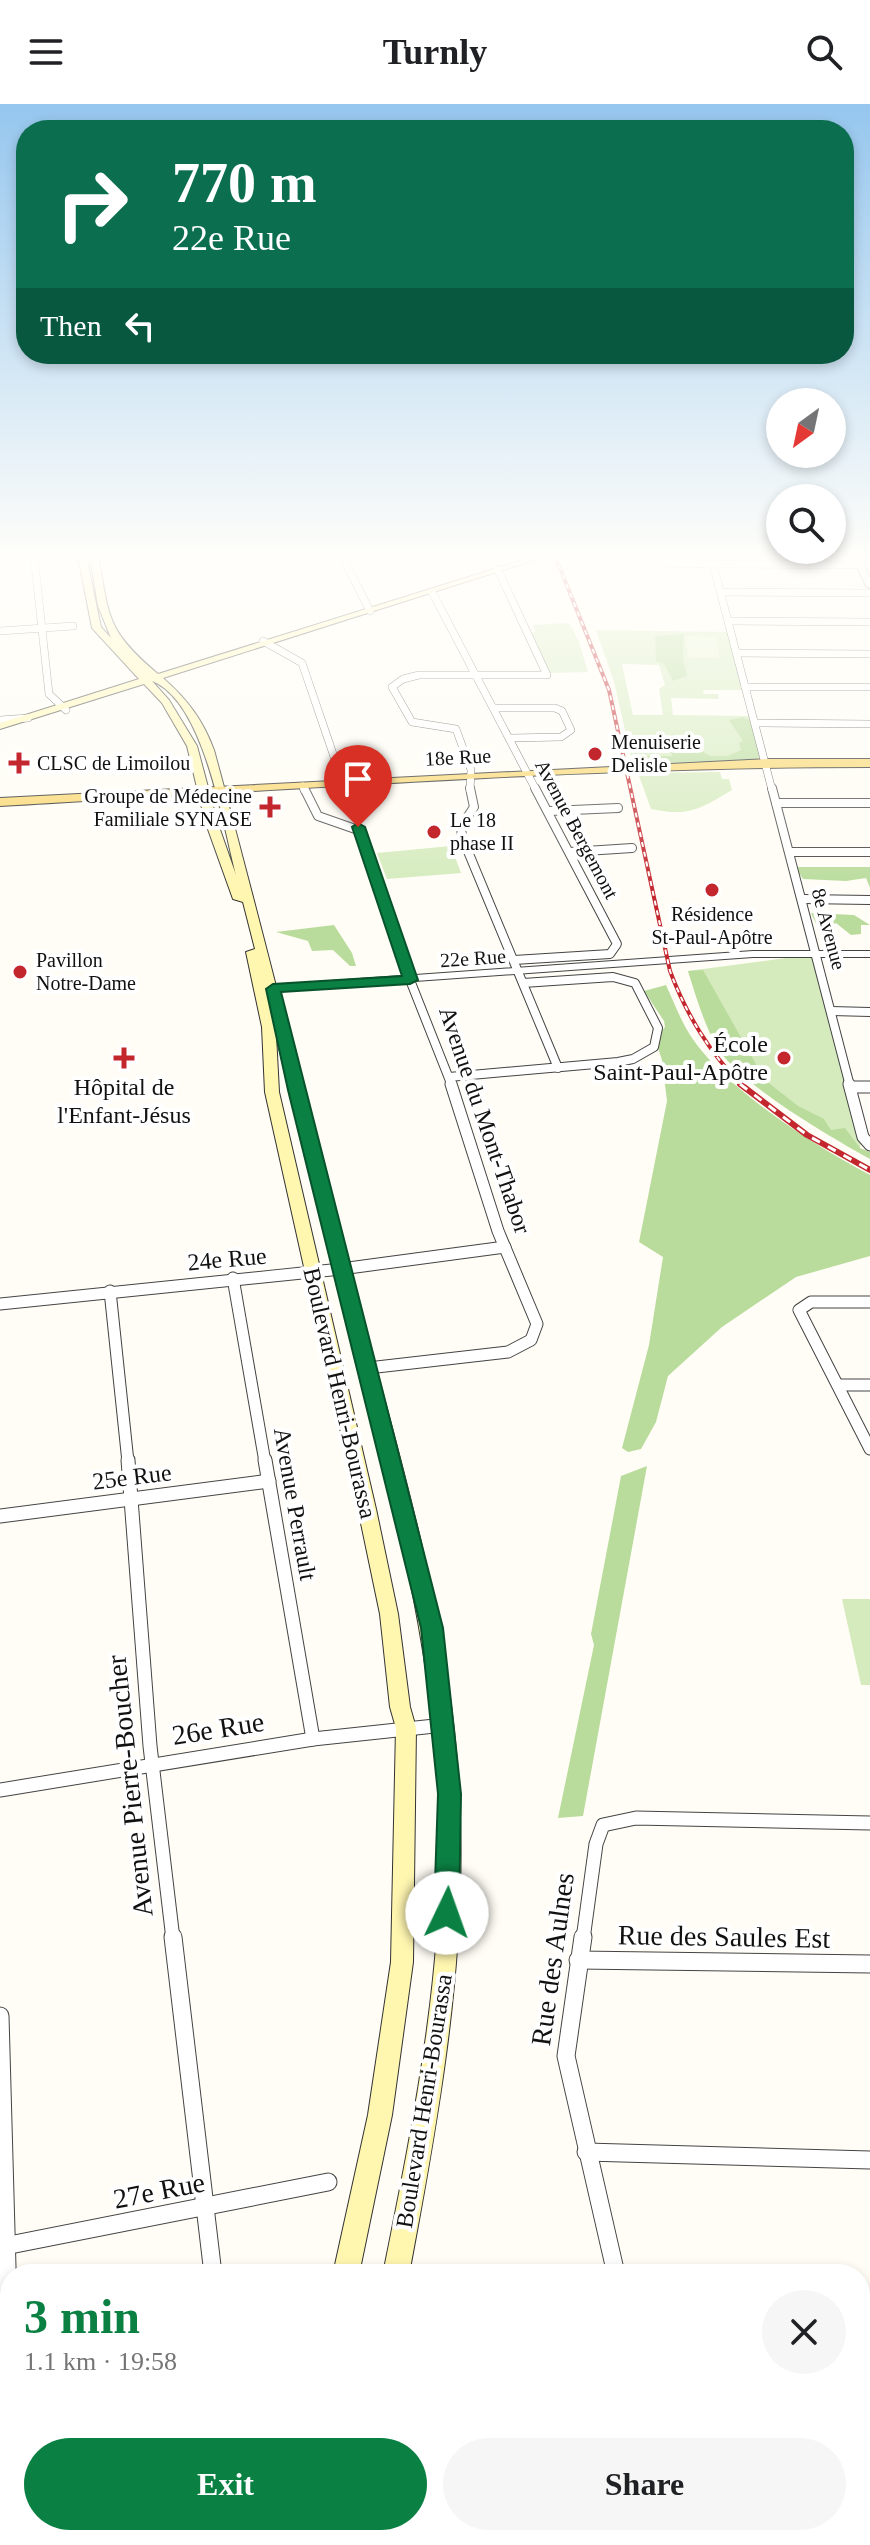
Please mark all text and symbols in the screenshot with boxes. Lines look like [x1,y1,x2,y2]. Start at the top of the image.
icon: menu [24,30,68,74]
icon: search [802,30,846,74]
text: Turnly [383,32,487,72]
icon: right [40,152,144,256]
text: 770 m [172,152,317,214]
text: 22e Rue [172,218,291,258]
icon: left [118,304,162,348]
text: Then [40,309,102,342]
north arrow [766,388,846,468]
map controls [766,388,846,564]
button: search [766,484,846,564]
place label: Menuiserie Delisle [611,731,701,776]
street label: 18e Rue [424,744,492,770]
pin [324,745,392,827]
marker: Menuiserie Delisle [586,745,604,763]
marker: CLSC de Limoilou [8,752,30,774]
place label: CLSC de Limoilou [37,752,190,774]
street label: Avenue Bergemont [530,756,623,903]
icon: arrive [336,757,380,801]
place label: Groupe de Médecine Familiale SYNASE [84,785,252,830]
marker: Groupe de Médecine Familiale SYNASE [259,796,281,818]
place label: Le 18 phase II [450,809,514,855]
marker: Le 18 phase II [425,823,443,841]
marker: Résidence St-Paul-Apôtre [703,881,721,899]
street label: 8e Avenue [808,886,850,972]
place label: Résidence St-Paul-Apôtre [651,903,773,949]
street label: 22e Rue [439,945,507,971]
place label: Pavillon Notre-Dame [36,949,136,994]
marker: Pavillon Notre-Dame [11,963,29,981]
street label: Avenue du Mont-Thabor [434,1003,536,1237]
place label: École Saint-Paul-Apôtre [593,1031,768,1085]
marker: Hôpital de l'Enfant-Jésus [113,1047,135,1069]
marker: École Saint-Paul-Apôtre [775,1049,793,1067]
place label: Hôpital de l'Enfant-Jésus [57,1074,191,1128]
street label: 24e Rue [186,1243,268,1275]
street label: Boulevard Henri-Bourassa [298,1265,382,1521]
street label: Avenue Perrault [269,1426,321,1583]
street label: 25e Rue [91,1459,173,1495]
street label: Avenue Pierre-Boucher [100,1653,159,1918]
street label: 26e Rue [170,1706,266,1751]
position arrow [405,1871,489,1955]
street label: Rue des Aulnes [525,1871,580,2047]
street label: Rue des Saules Est [618,1919,831,1954]
street label: Boulevard Henri-Bourassa [391,1972,457,2230]
street label: 27e Rue [111,2166,207,2215]
text: 3 min [24,2290,140,2343]
button: close [762,2290,846,2374]
text: 1.1 km · 19:58 [24,2347,177,2376]
button: Exit [24,2438,427,2530]
button: Share [443,2438,846,2530]

